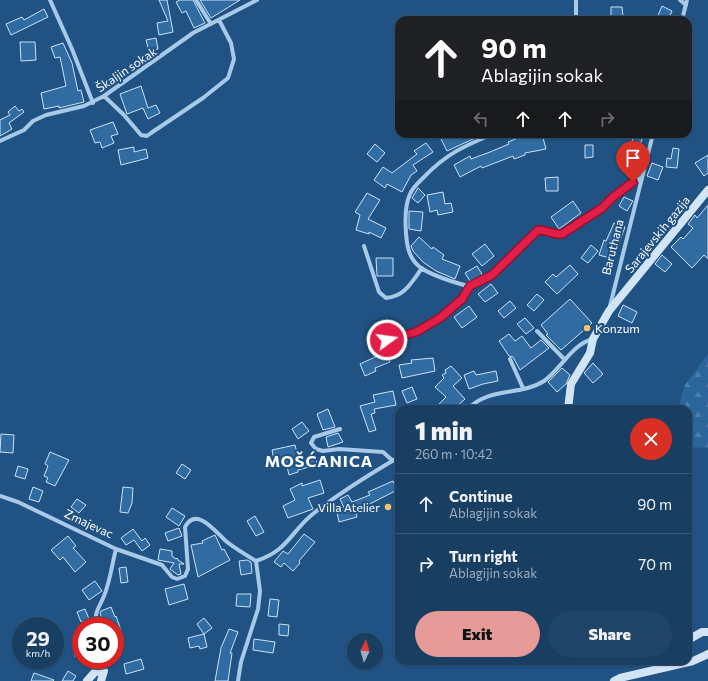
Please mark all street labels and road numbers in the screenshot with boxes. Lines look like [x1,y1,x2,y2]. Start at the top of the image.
street label: Škaljin sokak [93,43,159,94]
street label: Sarajevskih gazija [622,193,692,275]
street label: Baruthana [598,218,626,276]
street label: Zmajevac [62,506,116,540]

